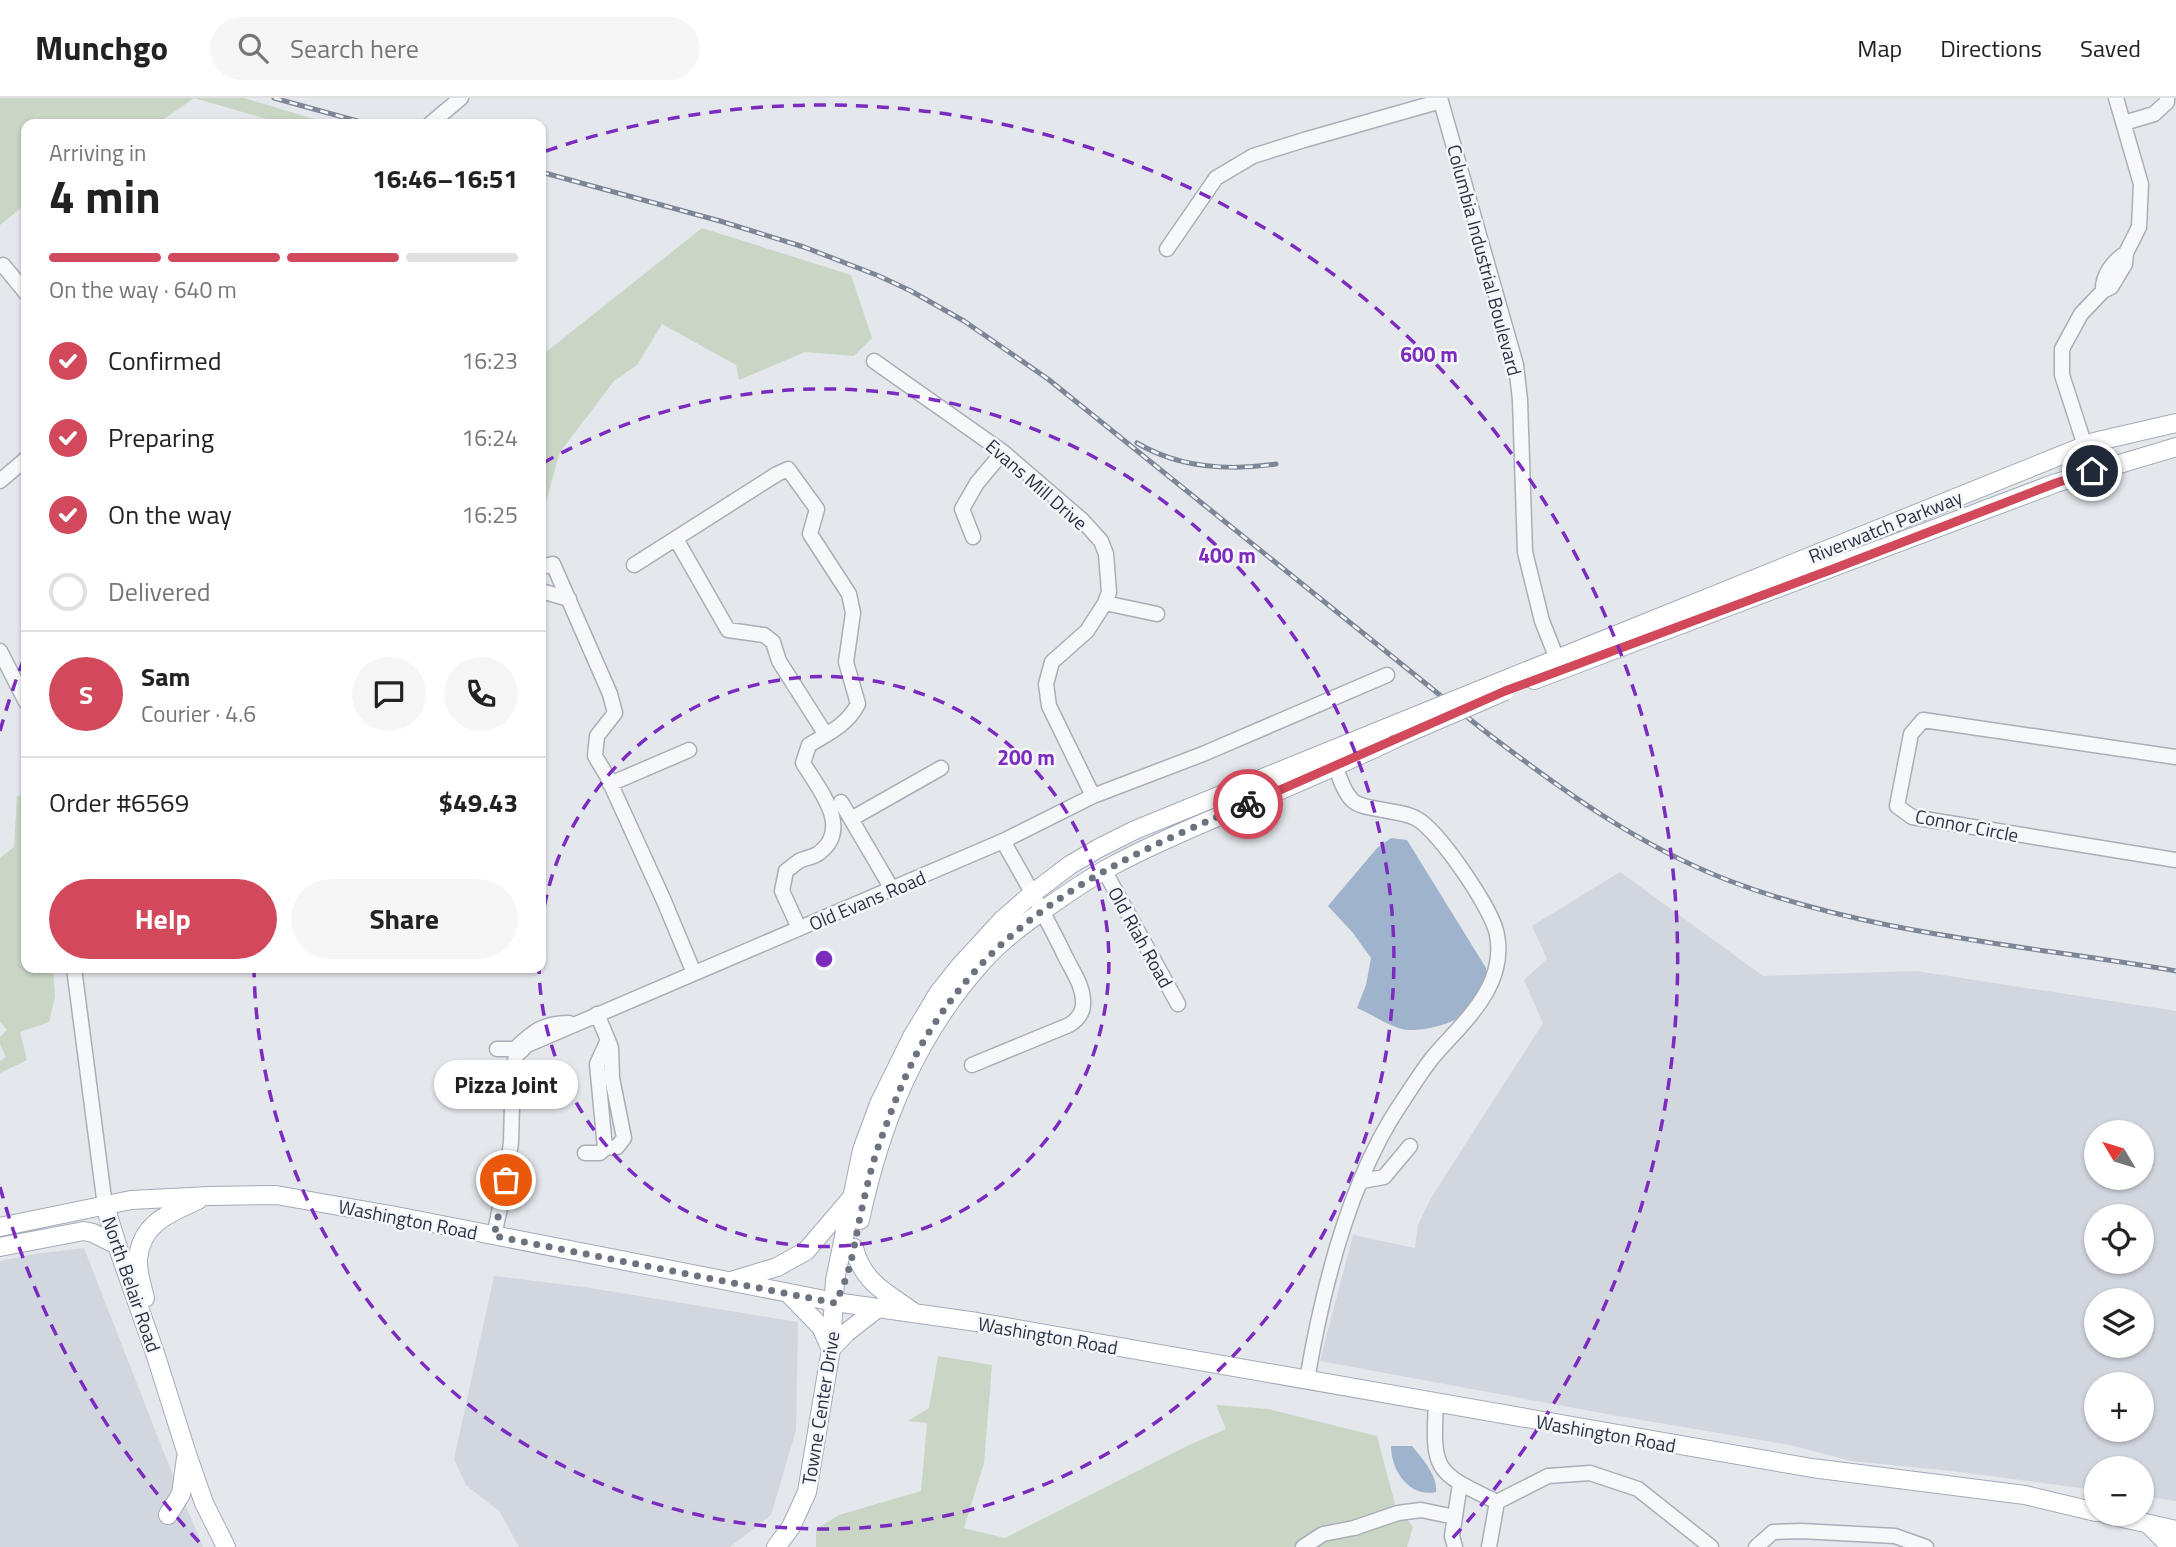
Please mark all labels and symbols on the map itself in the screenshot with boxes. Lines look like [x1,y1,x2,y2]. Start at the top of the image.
street label: Columbia Industrial Boulevard [1440,141,1530,379]
text: 600 m [1400,338,1458,370]
street label: Evans Mill Drive [980,432,1094,536]
pin [2062,441,2122,501]
street label: Riverwatch Parkway [1804,482,1966,570]
text: 400 m [1198,539,1256,571]
text: 200 m [997,741,1055,773]
courier [1213,769,1283,839]
street label: Connor Circle [1913,801,2021,849]
street label: Old Evans Road [804,862,930,938]
street label: Old Riah Road [1101,881,1181,993]
centre of rings [812,947,836,971]
callout: Pizza Joint [434,1061,578,1110]
north arrow [2084,1120,2154,1190]
pin [476,1150,536,1210]
street label: Washington Road [336,1191,480,1247]
street label: North Belair Road [95,1212,169,1356]
street label: Washington Road [976,1308,1120,1362]
street label: Towne Center Drive [794,1329,846,1487]
street label: Washington Road [1534,1406,1678,1460]

